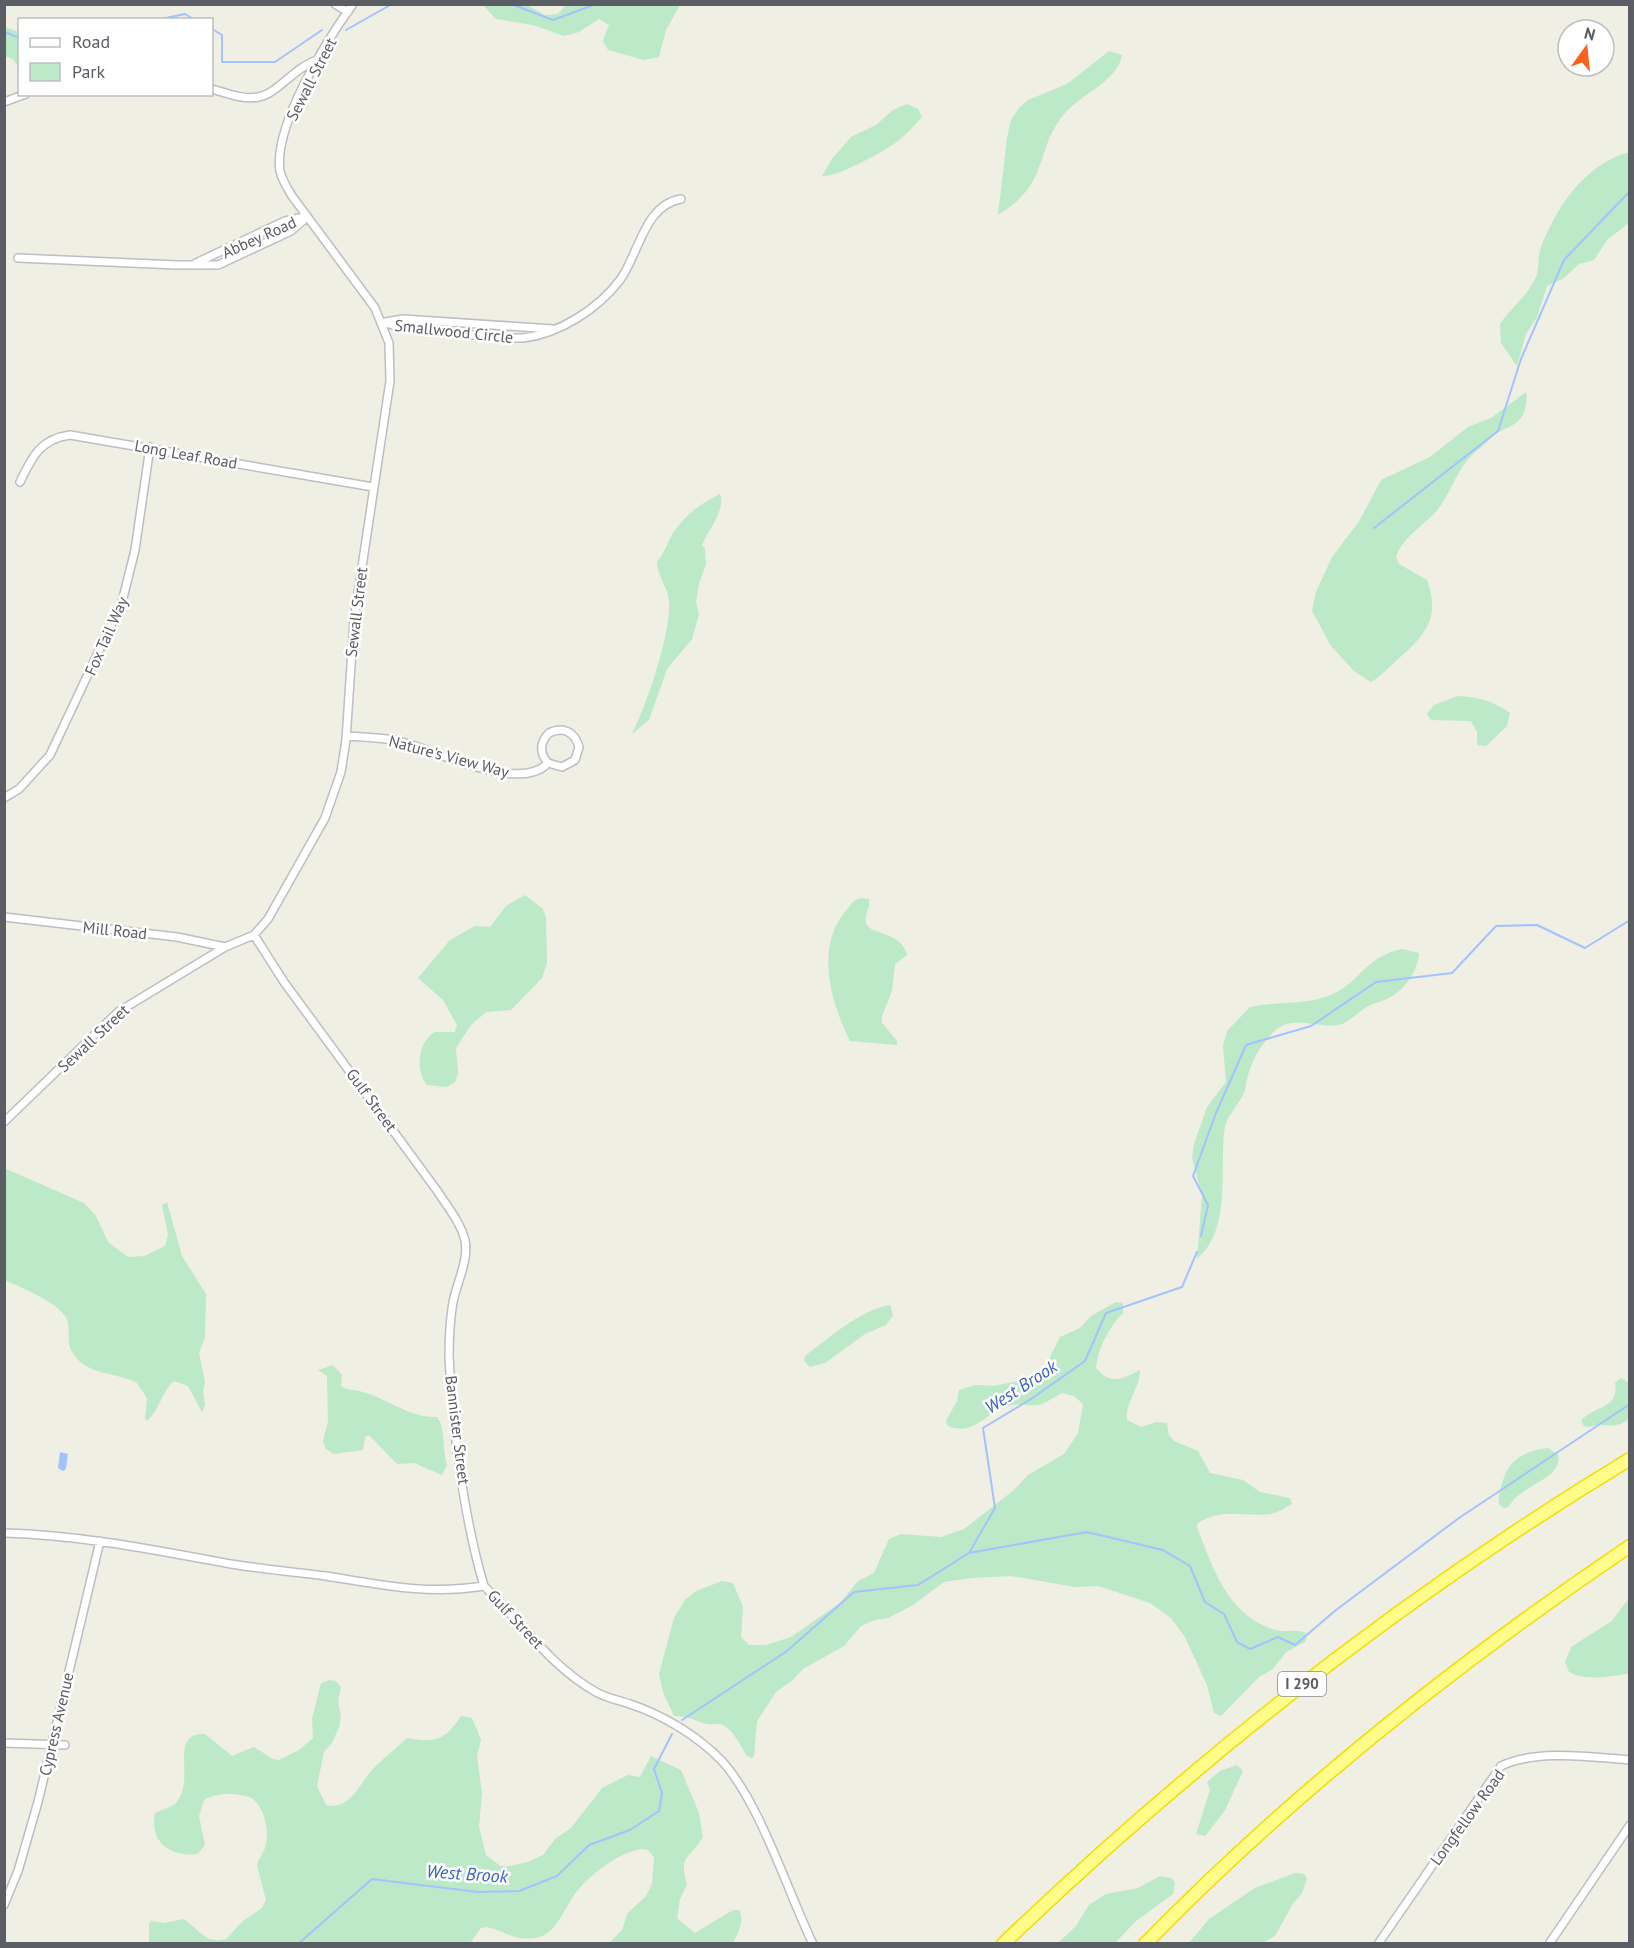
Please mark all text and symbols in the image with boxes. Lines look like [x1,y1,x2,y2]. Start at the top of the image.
legend [18,18,213,96]
north arrow [1556,18,1616,78]
text: N [1582,22,1598,45]
text: Road [72,30,110,53]
street label: Sewall Street [282,34,341,124]
text: Park [72,60,105,83]
street label: Abbey Road [219,212,299,262]
street label: Smallwood Circle [394,315,514,347]
street label: Long Leaf Road [133,435,239,473]
street label: Sewall Street [341,565,372,658]
street label: Fox Tail Way [80,593,132,678]
street label: Nature's View Way [387,730,512,782]
street label: Mill Road [82,917,148,943]
street label: Sewall Street [53,999,133,1076]
street label: Gulf Street [342,1064,402,1136]
water label: West Brook [980,1354,1062,1418]
street label: Bannister Street [441,1374,475,1486]
street label: Gulf Street [484,1585,549,1653]
street label: Cypress Avenue [34,1670,78,1778]
road number: I 290 [1278,1672,1326,1696]
street label: Longfellow Road [1426,1765,1508,1869]
water label: West Brook [426,1859,509,1888]

